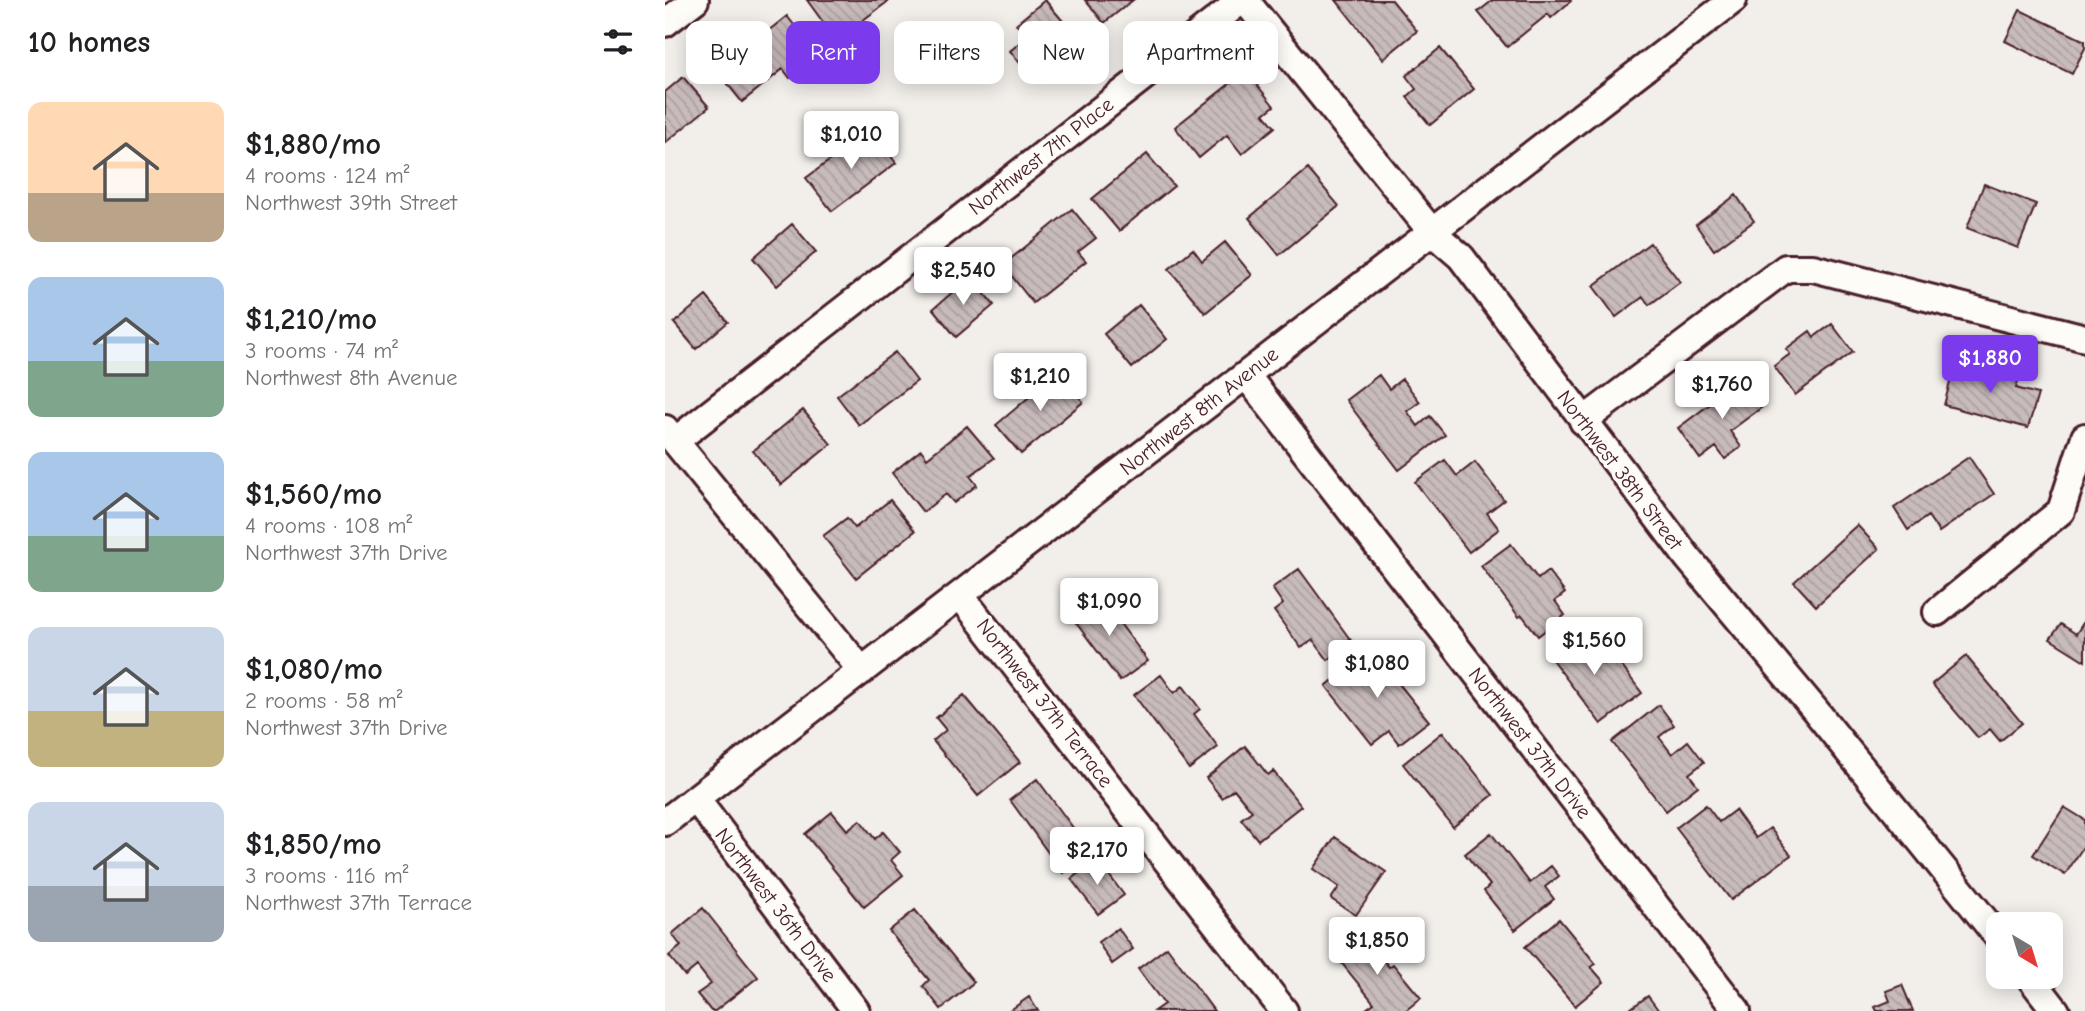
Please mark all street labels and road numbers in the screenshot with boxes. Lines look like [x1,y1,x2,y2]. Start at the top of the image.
street label: Northwest 7th Place [964,92,1118,220]
street label: Northwest 8th Avenue [1115,342,1283,480]
street label: Northwest 38th Street [1552,386,1688,555]
street label: Northwest 37th Terrace [972,614,1118,792]
street label: Northwest 37th Drive [1464,663,1596,823]
street label: Northwest 36th Drive [710,823,842,987]

